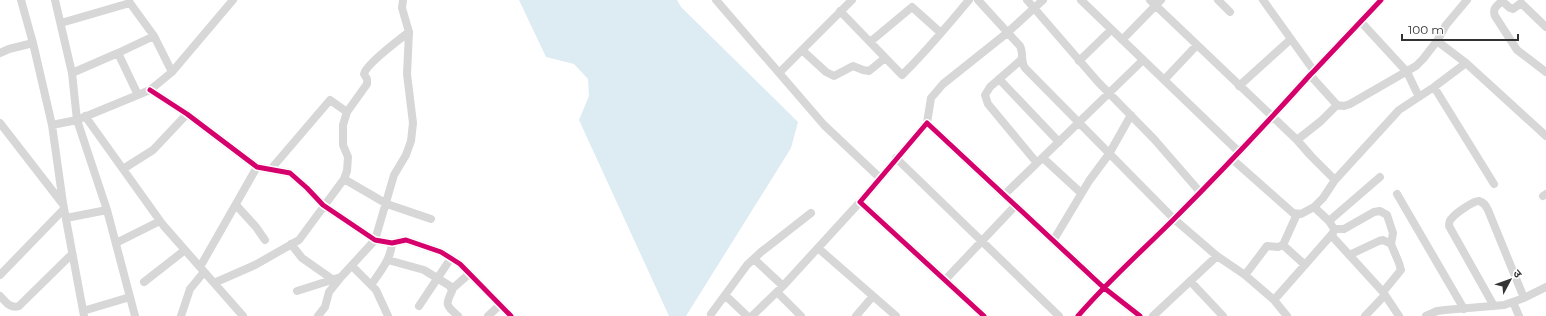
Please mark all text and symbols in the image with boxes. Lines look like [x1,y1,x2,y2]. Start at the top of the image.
scale bar [1402,16,1518,42]
text: 100 m [1408,22,1444,37]
north arrow [1490,260,1530,300]
text: उ [1510,266,1525,281]

